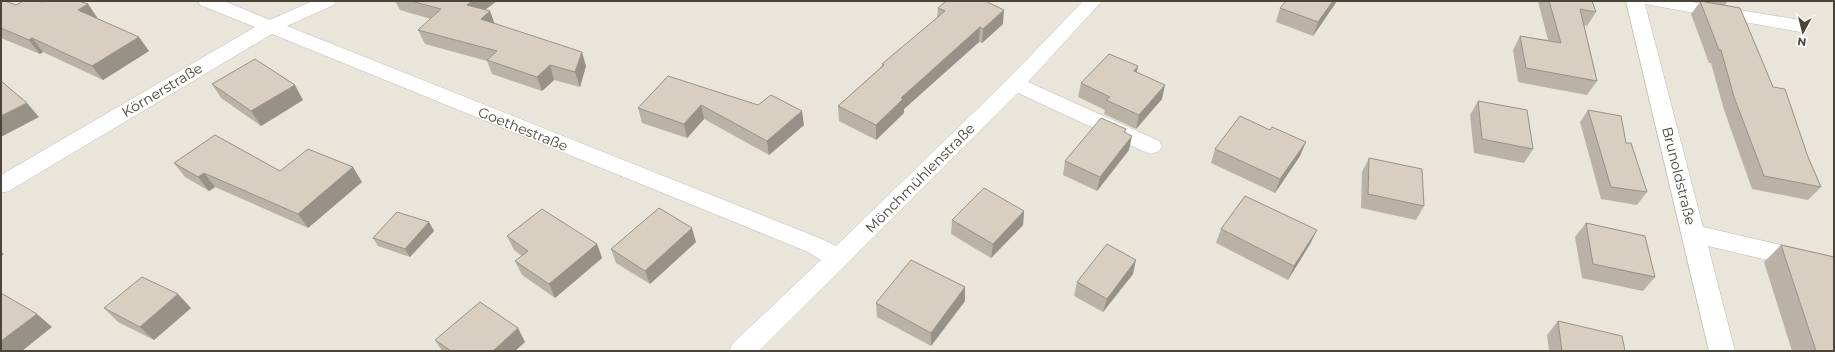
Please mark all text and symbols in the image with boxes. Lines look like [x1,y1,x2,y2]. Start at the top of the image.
north arrow [1783,12,1823,52]
text: N [1797,34,1807,49]
street label: Körnerstraße [118,59,206,121]
street label: Goethestraße [475,103,571,155]
street label: Mönchmühlenstraße [861,119,979,237]
street label: Brunoldstraße [1658,125,1700,227]

